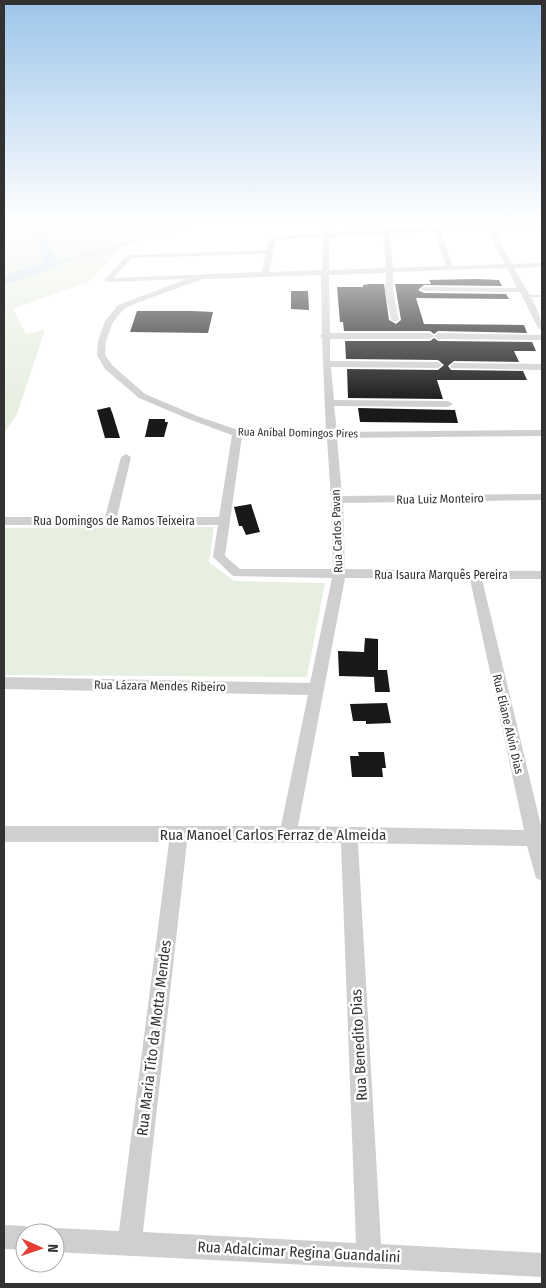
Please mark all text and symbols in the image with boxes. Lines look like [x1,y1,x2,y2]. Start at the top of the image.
street label: Rua Aníbal Domingos Pires [238,425,358,441]
street label: Rua Carlos Pavan [329,489,345,573]
street label: Rua Luiz Monteiro [396,491,484,507]
street label: Rua Domingos de Ramos Teixeira [33,514,195,528]
street label: Rua Isaura Marquês Pereira [374,568,508,582]
street label: Rua Eliane Alvin Dias [490,673,526,775]
street label: Rua Lázara Mendes Ribeiro [94,678,226,694]
street label: Rua Manoel Carlos Ferraz de Almeida [160,826,386,844]
street label: Rua Maria Tito da Motta Mendes [133,939,175,1137]
street label: Rua Benedito Dias [347,989,371,1101]
north arrow [15,1223,65,1273]
street label: Rua Adalcimar Regina Guandalini [197,1238,401,1266]
text: N [44,1244,61,1253]

